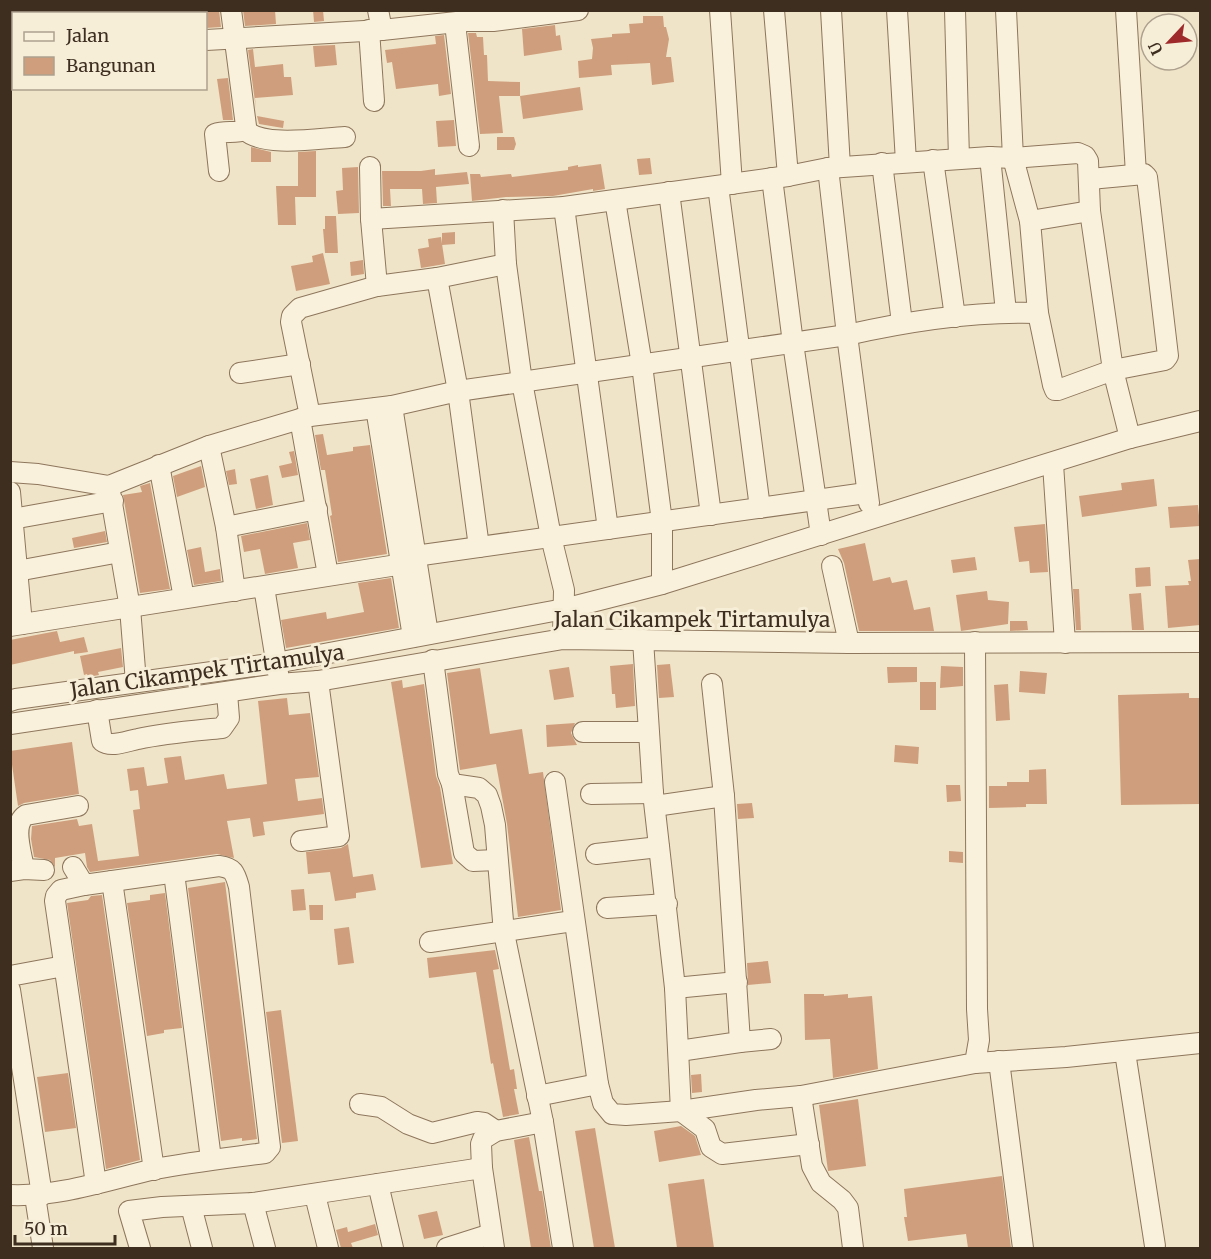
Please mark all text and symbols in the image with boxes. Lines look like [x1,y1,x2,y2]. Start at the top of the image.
legend [12,12,207,90]
north arrow [1139,12,1199,72]
text: Jalan [65,24,109,47]
text: U [1144,39,1167,58]
text: Bangunan [66,54,156,77]
street label: Jalan Cikampek Tirtamulya [553,606,830,633]
street label: Jalan Cikampek Tirtamulya [67,638,346,704]
scale bar [15,1208,116,1246]
text: 50 m [24,1217,68,1240]

